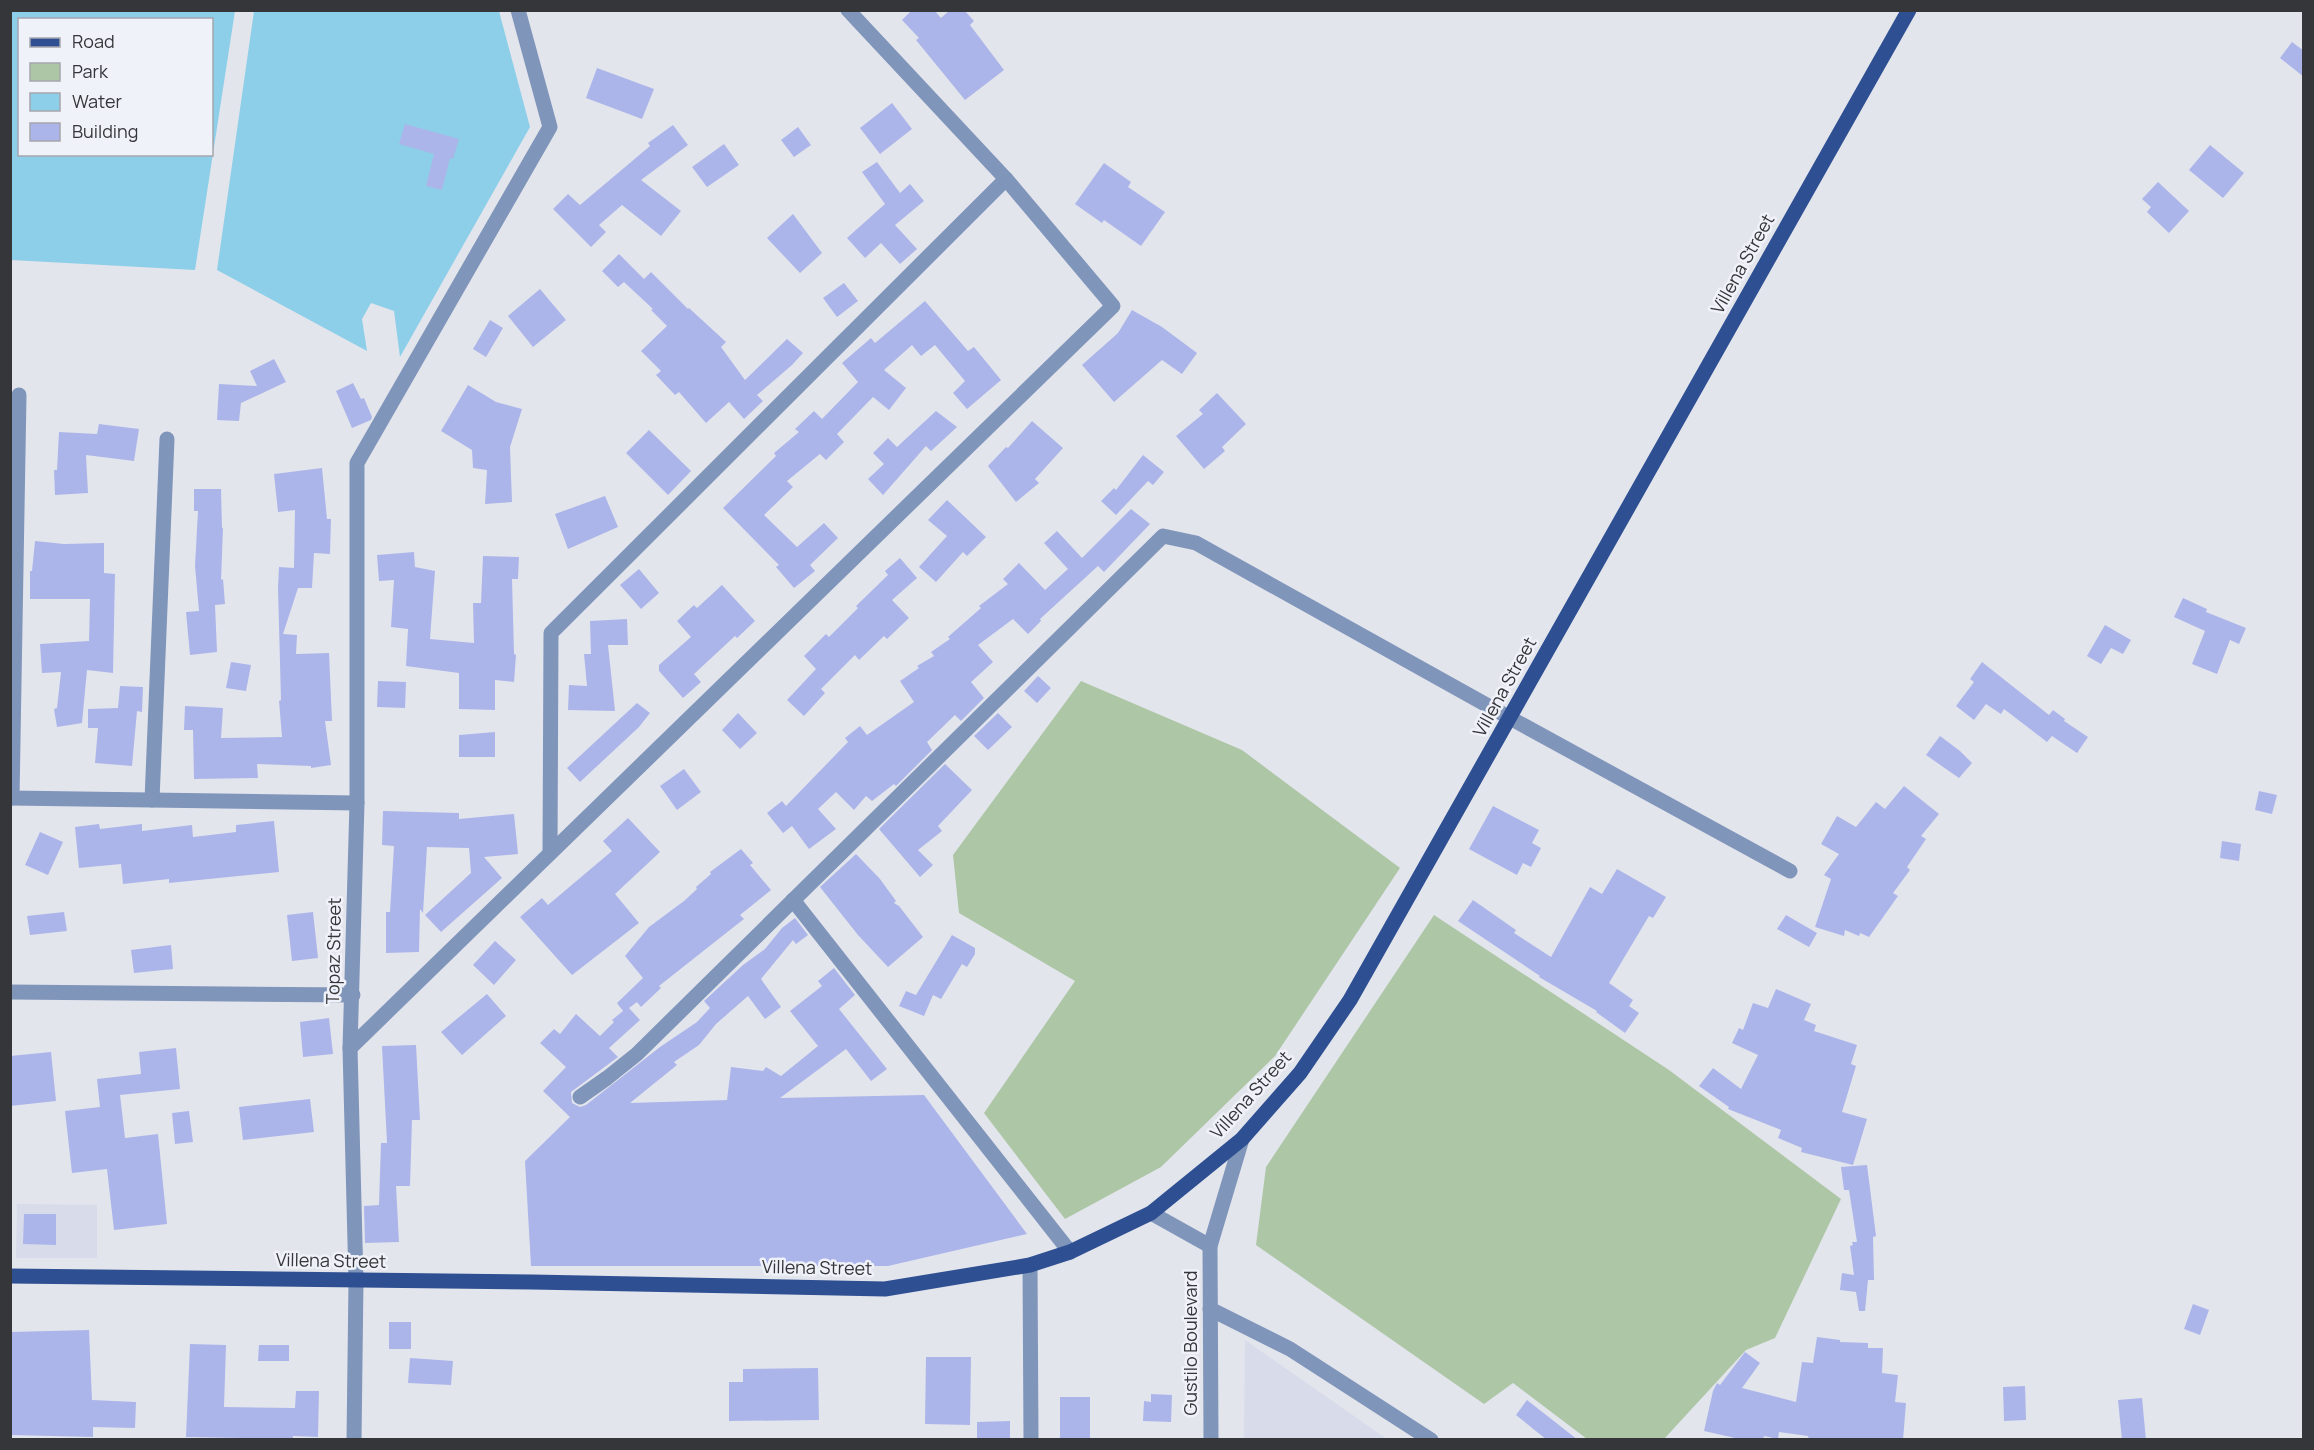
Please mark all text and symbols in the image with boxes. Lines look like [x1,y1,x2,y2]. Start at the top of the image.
legend [18,18,213,156]
text: Road [72,29,115,53]
text: Park [72,59,109,83]
text: Water [72,89,122,113]
text: Building [72,119,138,143]
street label: Villena Street [1705,209,1779,318]
street label: Villena Street [1467,632,1541,741]
street label: Topaz Street [320,897,346,1004]
street label: Villena Street [1204,1045,1296,1143]
street label: Villena Street [276,1247,386,1273]
street label: Villena Street [762,1254,872,1280]
street label: Gustilo Boulevard [1178,1270,1202,1416]

